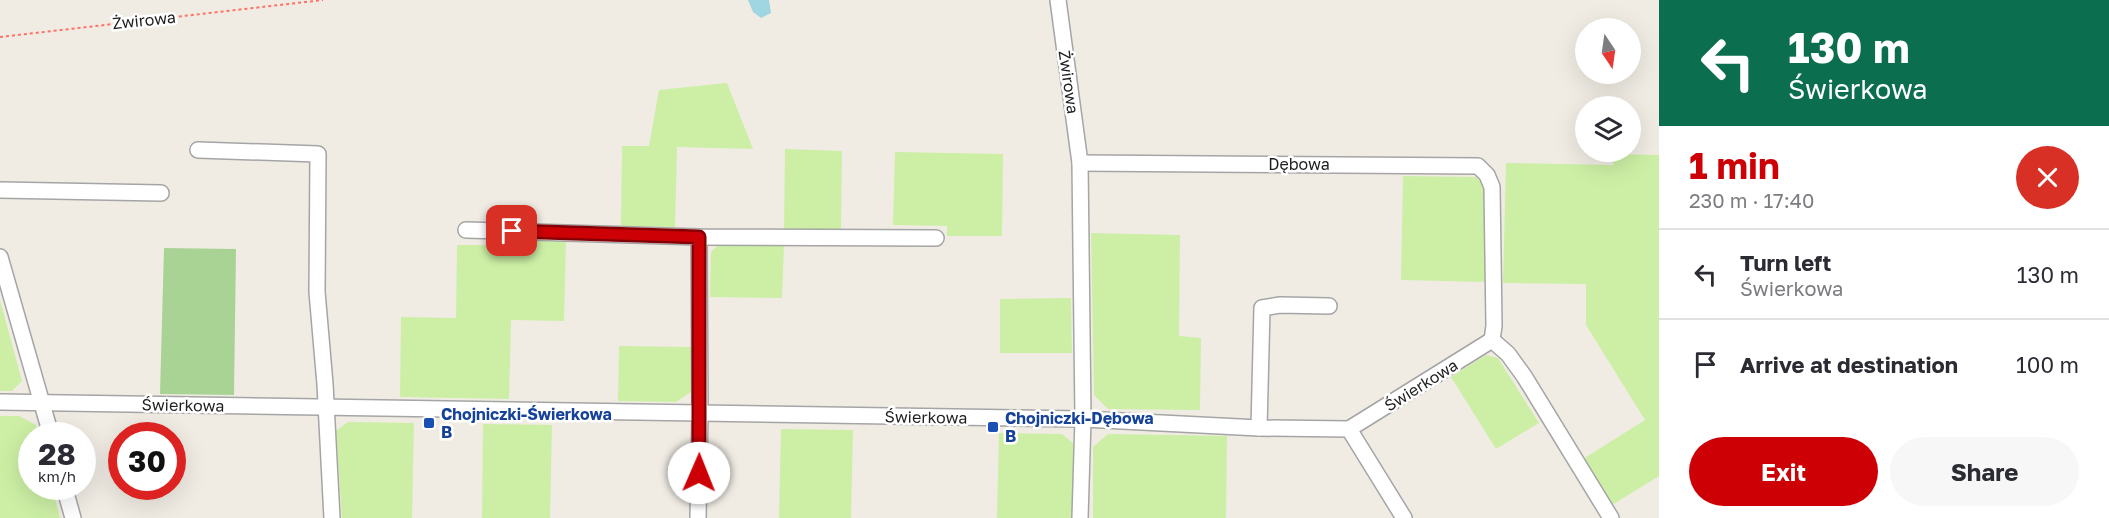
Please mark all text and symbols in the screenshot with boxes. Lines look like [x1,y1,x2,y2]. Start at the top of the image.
street label: Żwirowa [111,7,177,33]
north arrow [1575,18,1641,84]
map controls [1575,18,1641,162]
text: 130 m [1788,22,1910,72]
icon: left [1689,24,1767,102]
street label: Żwirowa [1055,49,1083,115]
text: Świerkowa [1788,73,1928,105]
button: layers [1575,96,1641,162]
text: 1 min [1689,144,1780,187]
button: close [2016,146,2079,209]
street label: Dębowa [1268,154,1330,174]
text: 230 m · 17:40 [1689,188,1814,212]
pin [486,205,537,256]
icon: arrive [495,214,528,247]
text: Turn left [1740,249,1831,276]
icon: left [1689,258,1722,291]
text: 130 m [2017,261,2079,288]
text: Świerkowa [1740,276,1843,300]
icon: arrive [1689,348,1722,381]
text: Arrive at destination [1740,351,1958,378]
text: 100 m [2016,351,2079,378]
street label: Świerkowa [1381,355,1461,415]
street label: Świerkowa [141,394,225,416]
place label: Chojniczki-Świerkowa B [441,404,612,442]
street label: Świerkowa [884,406,968,428]
place label: Chojniczki-Dębowa B [1005,408,1154,446]
marker: Chojniczki-Świerkowa B [422,416,436,430]
marker: Chojniczki-Dębowa B [986,420,1000,434]
speed limit sign: 30 [108,422,186,500]
text: 28 [38,436,76,472]
button: Exit [1689,437,1878,506]
button: Share [1890,437,2079,506]
position arrow [667,441,731,505]
text: km/h [38,467,76,485]

